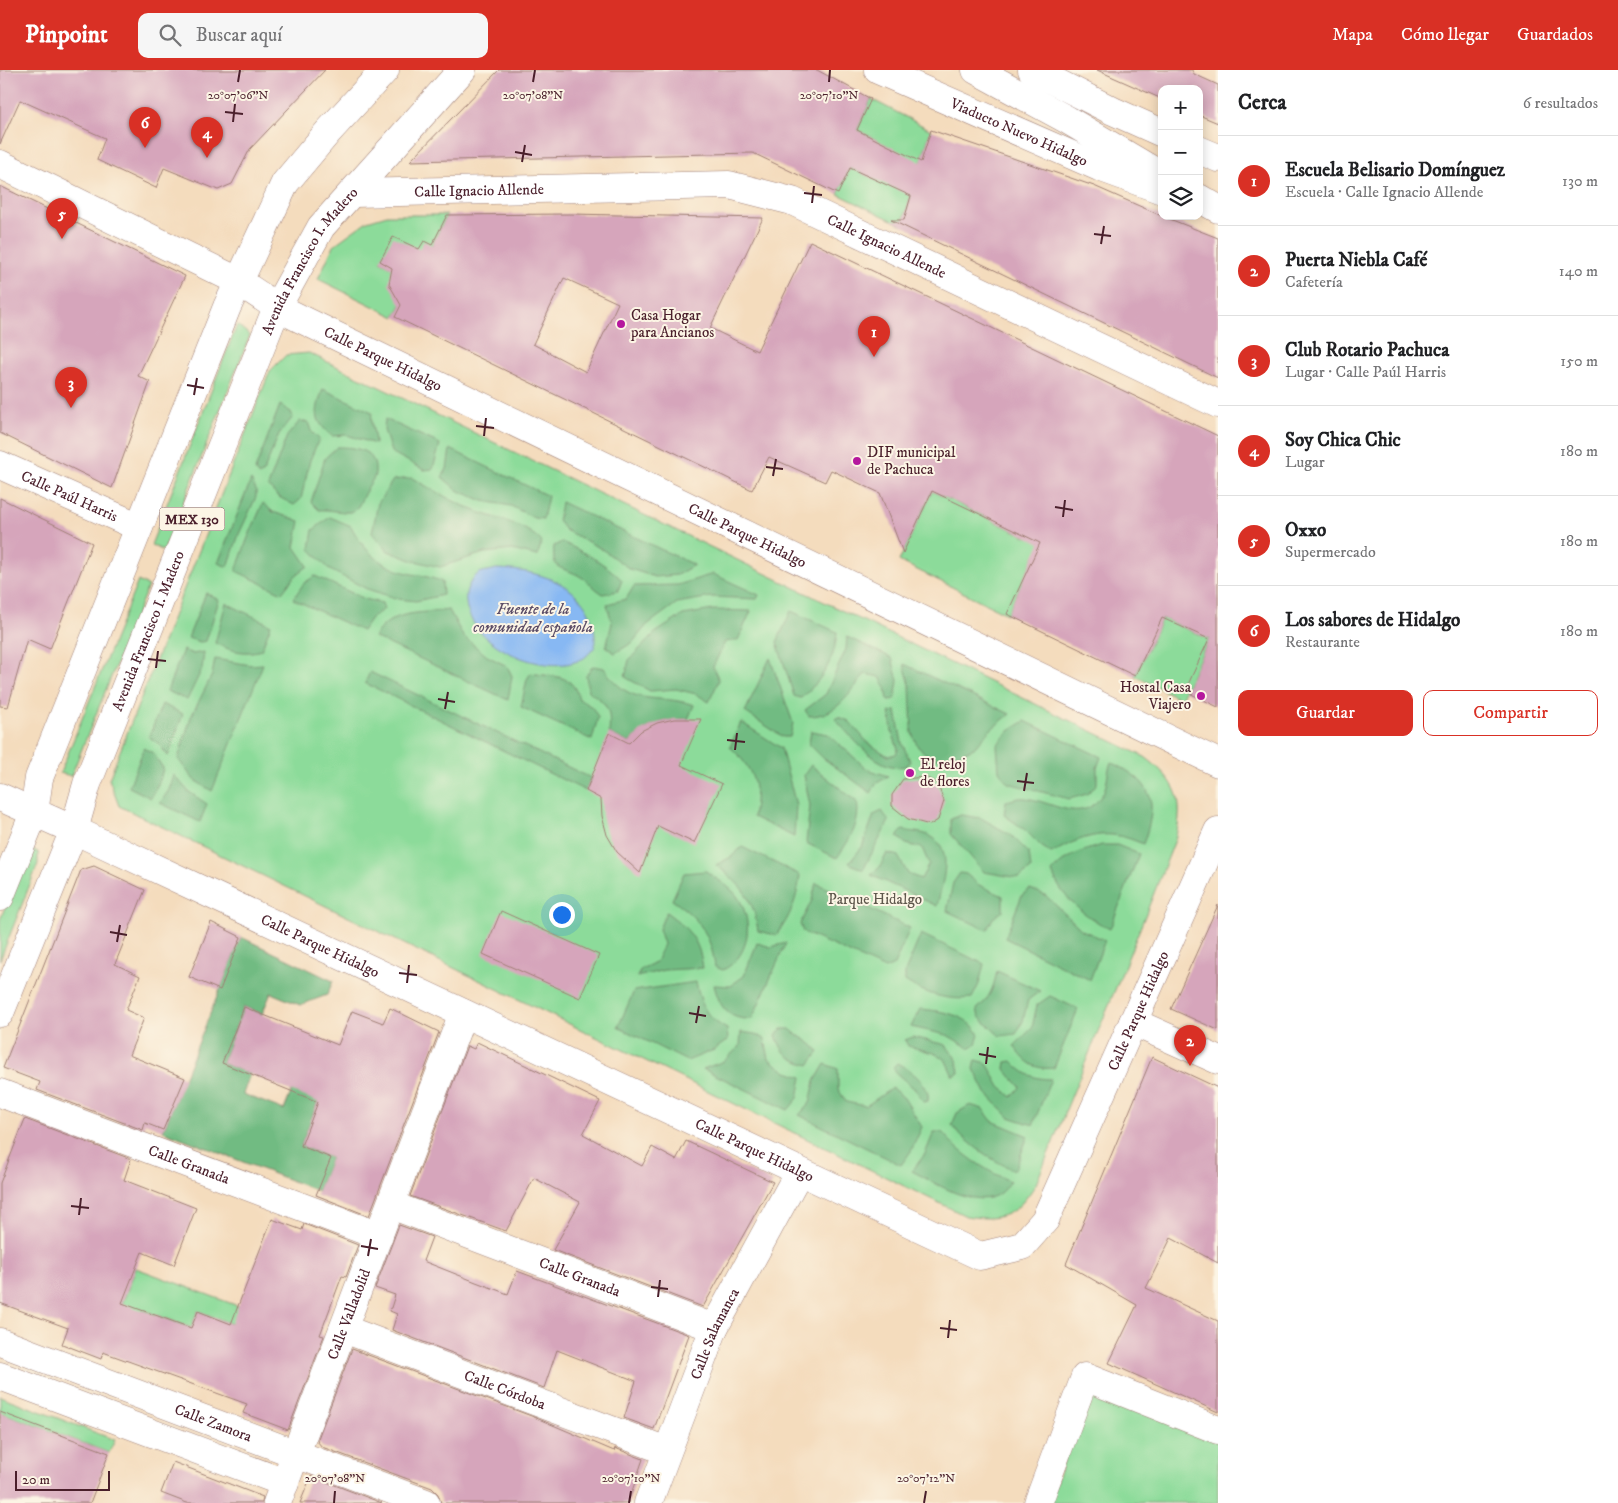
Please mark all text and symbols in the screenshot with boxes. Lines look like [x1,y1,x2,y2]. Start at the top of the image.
search box [138,13,488,58]
text: Pinpoint [25,20,108,50]
icon: search [156,21,184,49]
text: Buscar aquí [196,24,282,47]
text: Mapa [1332,24,1373,46]
text: Cómo llegar [1401,24,1489,46]
text: Guardados [1517,24,1593,46]
map controls [1158,85,1203,220]
button: + [1158,85,1203,130]
text: 20°07'06"N [208,88,268,103]
text: 20°07'08"N [503,88,563,103]
text: 20°07'10"N [800,88,858,103]
text: Cerca [1238,90,1286,116]
street label: Viaducto Nuevo Hidalgo [946,93,1090,171]
text: 6 resultados [1523,93,1598,113]
pin: 6 [129,107,161,148]
pin: 4 [191,117,223,158]
button: − [1158,130,1203,175]
text: Escuela Belisario Domínguez [1285,159,1505,182]
text: 1 [1251,171,1257,191]
text: 130 m [1562,171,1598,191]
button: layers [1158,175,1203,220]
street label: Calle Ignacio Allende [414,180,544,202]
text: Escuela · Calle Ignacio Allende [1285,182,1483,202]
street label: Avenida Francisco I. Madero [258,183,362,338]
pin: 5 [46,198,78,239]
street label: Calle Ignacio Allende [824,210,949,283]
text: Puerta Niebla Café [1285,249,1427,272]
text: 2 [1250,261,1258,281]
text: 140 m [1559,261,1598,281]
text: Cafetería [1285,272,1343,292]
place label: Casa Hogar para Ancianos [630,306,714,342]
pin: 1 [858,316,890,357]
marker: Casa Hogar para Ancianos [615,318,627,330]
street label: Calle Parque Hidalgo [321,322,445,396]
text: Club Rotario Pachuca [1285,339,1449,362]
text: 3 [1251,351,1257,371]
text: 150 m [1560,351,1598,371]
text: Lugar · Calle Paúl Harris [1285,362,1446,382]
pin: 3 [55,367,87,408]
text: Soy Chica Chic [1285,429,1401,452]
text: 4 [1249,441,1259,461]
text: 180 m [1560,441,1598,461]
place label: DIF municipal de Pachuca [867,443,956,479]
text: Lugar [1285,452,1325,472]
marker: DIF municipal de Pachuca [851,455,863,467]
street label: Calle Paúl Harris [18,467,121,526]
street label: Calle Parque Hidalgo [685,499,809,572]
road number: MEX 130 [160,508,224,530]
text: Oxxo [1285,519,1326,542]
text: 5 [1250,531,1258,551]
text: 180 m [1560,531,1598,551]
text: Supermercado [1285,542,1376,562]
street label: Avenida Francisco I. Madero [108,548,189,714]
water label: Fuente de la comunidad española [473,599,593,637]
text: Los sabores de Hidalgo [1285,609,1460,632]
text: 6 [1250,621,1258,641]
text: 180 m [1560,621,1598,641]
text: Restaurante [1285,632,1360,652]
place label: Hostal Casa Viajero [1120,678,1192,714]
marker: Hostal Casa Viajero [1195,690,1207,702]
button: Guardar [1238,690,1413,736]
button: Compartir [1423,690,1598,736]
place label: El reloj de flores [920,755,969,791]
marker: El reloj de flores [904,767,916,779]
park label: Parque Hidalgo [828,890,922,909]
your location [549,902,575,928]
street label: Calle Parque Hidalgo [258,910,382,982]
street label: Calle Parque Hidalgo [1104,948,1173,1074]
pin: 2 [1174,1025,1206,1066]
street label: Calle Parque Hidalgo [692,1114,817,1186]
street label: Calle Granada [146,1141,233,1189]
street label: Calle Granada [536,1253,623,1302]
street label: Calle Valladolid [323,1266,375,1362]
street label: Calle Salamanca [686,1284,744,1382]
street label: Calle Córdoba [461,1366,549,1414]
street label: Calle Zamora [172,1400,255,1447]
scale bar [15,1468,110,1491]
text: 20 m [22,1471,50,1489]
text: 20°07'08"N [305,1471,365,1486]
text: 20°07'10"N [602,1471,660,1486]
text: 20°07'12"N [897,1471,955,1486]

